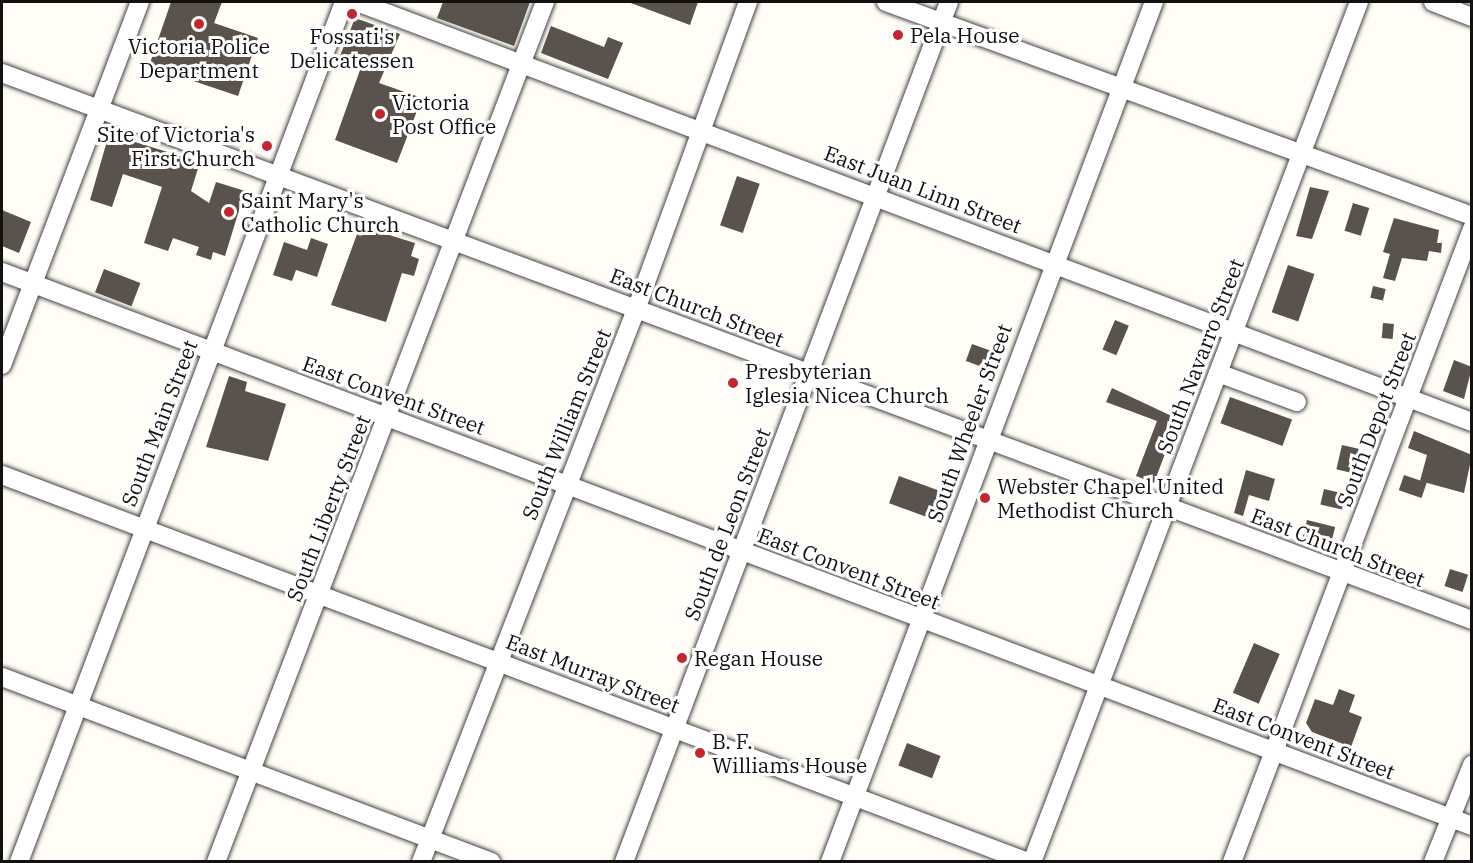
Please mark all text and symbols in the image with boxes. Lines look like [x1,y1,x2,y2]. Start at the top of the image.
marker: Fossati's Delicatessen [345,7,359,21]
marker: Victoria Police Department [192,17,206,31]
place label: Pela House [910,22,1019,48]
place label: Fossati's Delicatessen [290,23,414,73]
marker: Pela House [891,28,905,42]
place label: Victoria Police Department [128,33,270,83]
place label: Victoria Post Office [392,89,496,139]
marker: Victoria Post Office [373,107,387,121]
place label: Site of Victoria's First Church [97,121,255,171]
marker: Site of Victoria's First Church [260,139,274,153]
street label: East Juan Linn Street [821,140,1025,238]
place label: Saint Mary's Catholic Church [241,187,400,237]
marker: Saint Mary's Catholic Church [222,205,236,219]
street label: South Navarro Street [1151,255,1249,457]
street label: East Church Street [607,262,787,352]
street label: South Wheeler Street [921,320,1017,526]
street label: South William Street [516,325,616,523]
street label: South Depot Street [1331,328,1421,510]
street label: South Main Street [116,336,202,510]
street label: East Convent Street [299,350,489,440]
place label: Presbyterian Iglesia Nicea Church [745,358,949,408]
marker: Presbyterian Iglesia Nicea Church [726,376,740,390]
street label: South Liberty Street [281,411,375,605]
street label: South de Leon Street [679,424,775,624]
place label: Webster Chapel United Methodist Church [997,473,1224,523]
marker: Webster Chapel United Methodist Church [978,491,992,505]
street label: East Church Street [1248,502,1428,592]
street label: East Convent Street [755,522,943,614]
street label: East Murray Street [503,628,683,718]
place label: Regan House [694,645,823,671]
marker: Regan House [675,651,689,665]
street label: East Convent Street [1210,692,1398,784]
place label: B. F. Williams House [712,728,867,778]
marker: B. F. Williams House [693,746,707,760]

